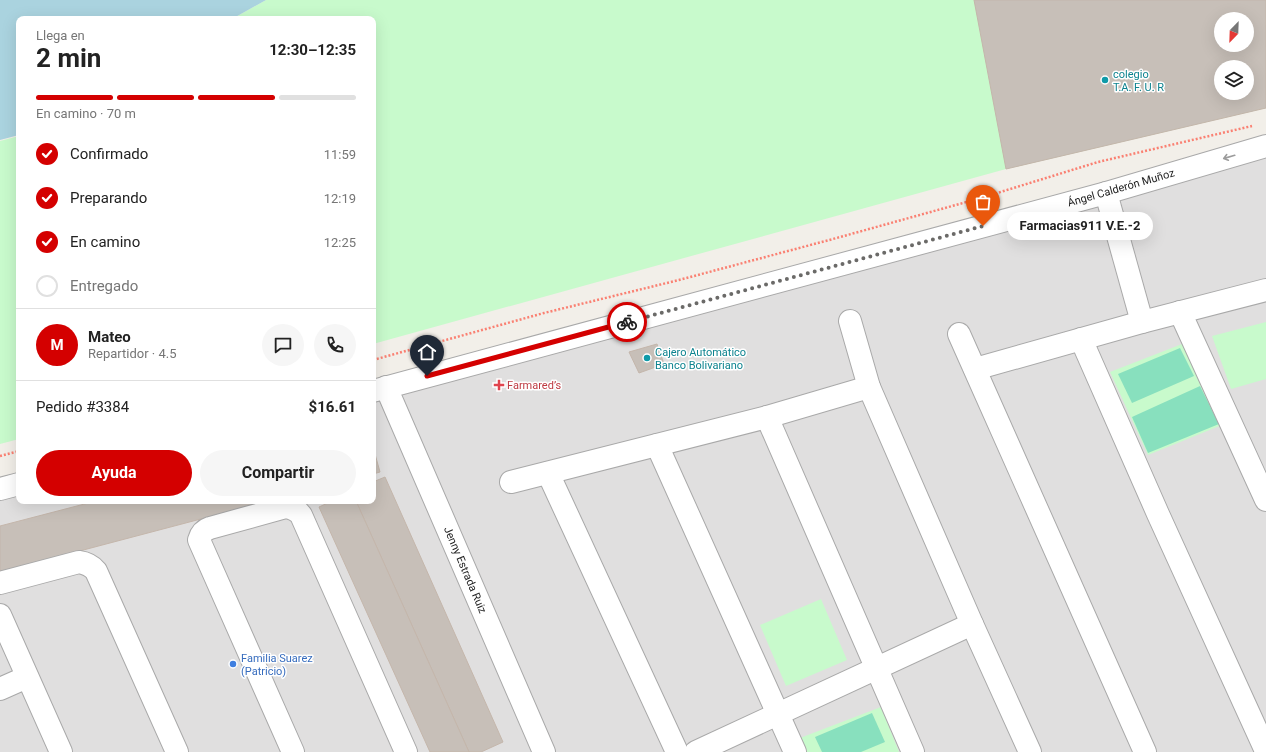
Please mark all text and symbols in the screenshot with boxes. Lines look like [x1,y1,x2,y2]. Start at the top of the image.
north arrow [1214,12,1254,52]
map controls [1214,12,1254,100]
text: Llega en [36,28,85,43]
text: 12:30–12:35 [269,41,356,59]
text: 2 min [36,43,101,73]
button: layers [1214,60,1254,100]
place label: colegio T.A. F. U. R [1113,68,1164,94]
marker: colegio T.A. F. U. R [1100,75,1110,85]
text: En camino · 70 m [36,106,136,121]
icon: check [36,143,58,165]
text: Confirmado [70,145,148,163]
text: 11:59 [324,147,356,162]
one-way arrow [1222,154,1235,161]
street label: Ángel Calderón Muñoz [1066,166,1176,209]
pin [966,185,1000,226]
icon: check [36,187,58,209]
text: Preparando [70,189,147,207]
text: 12:19 [324,191,356,206]
icon: bag [972,191,994,213]
callout: Farmacias911 V.E.-2 [1007,212,1153,240]
text: Farmacias911 V.E.-2 [1020,218,1140,233]
icon: check [36,231,58,253]
text: En camino [70,233,140,251]
text: 12:25 [324,235,356,250]
text: Entregado [70,277,138,295]
courier [607,302,647,342]
icon: bike [616,311,638,333]
button: chat [262,324,304,366]
button: phone [314,324,356,366]
text: Mateo [88,328,131,346]
pin [410,335,444,376]
text: M [50,336,64,354]
icon: home [416,341,438,363]
text: Repartidor · 4.5 [88,346,176,361]
place label: Cajero Automático Banco Bolivariano [655,346,746,372]
marker: Cajero Automático Banco Bolivariano [642,353,652,363]
place label: Farmared’s [507,379,562,392]
marker: Farmared’s [494,380,504,390]
text: Pedido #3384 [36,398,129,416]
text: $16.61 [309,398,356,416]
button: Ayuda [36,450,192,496]
button: Compartir [200,450,356,496]
street label: Jenny Estrada Ruiz [441,525,489,616]
place label: Familia Suarez (Patricio) [241,652,313,678]
marker: Familia Suarez (Patricio) [228,659,238,669]

